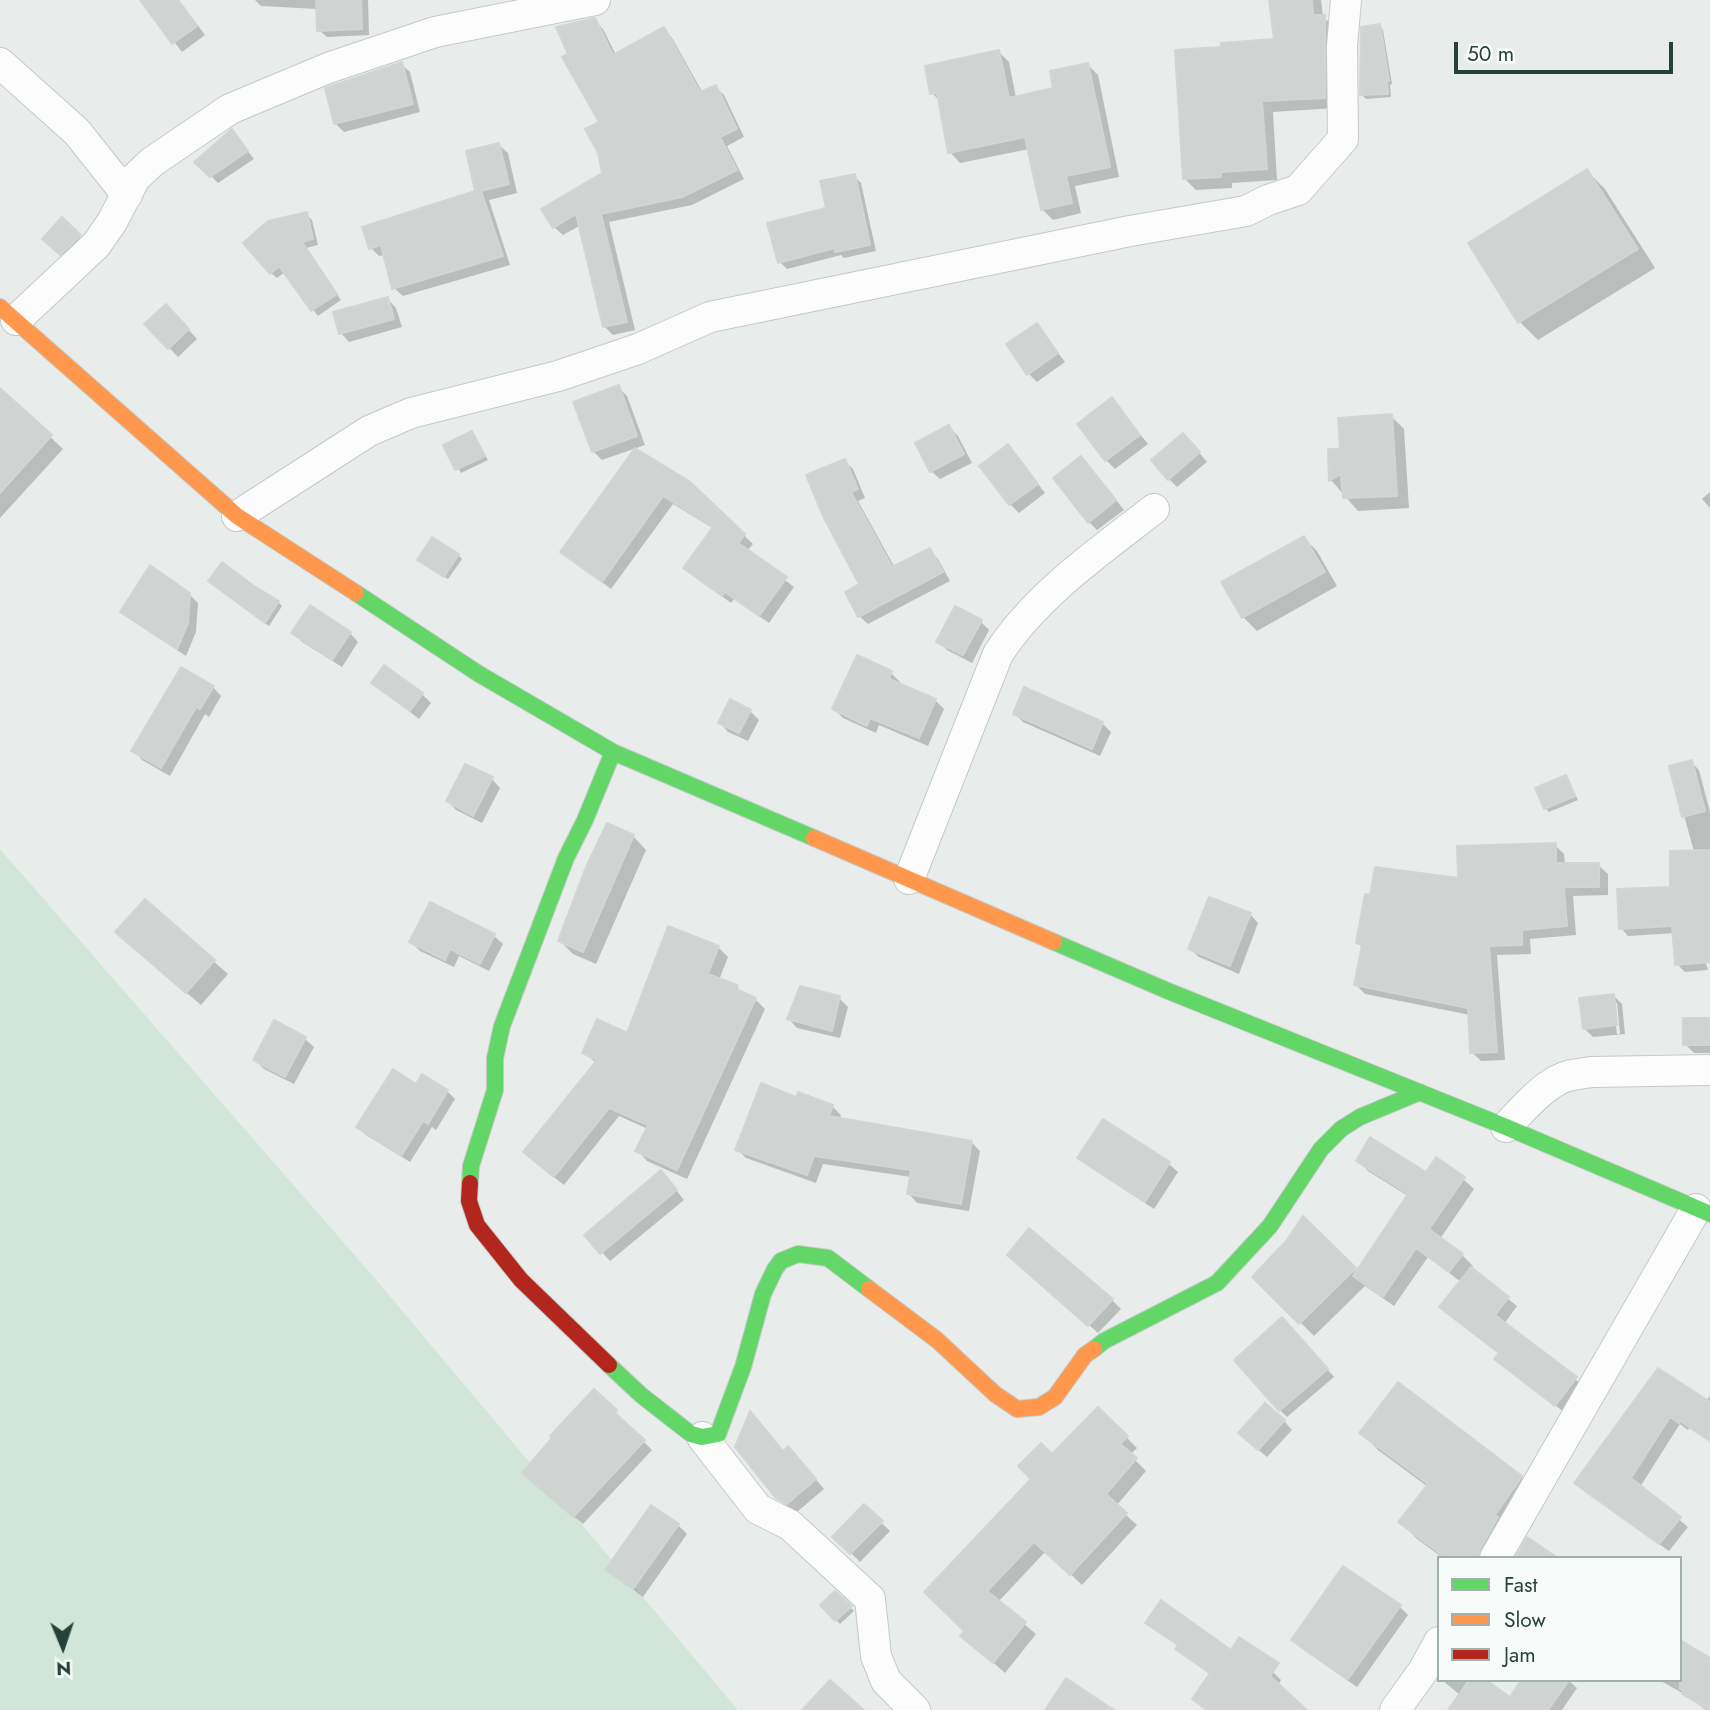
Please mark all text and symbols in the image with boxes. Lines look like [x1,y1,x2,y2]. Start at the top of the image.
scale bar [1458,28,1677,72]
text: 50 m [1467,39,1514,69]
legend [1437,1556,1682,1682]
text: Fast [1504,1570,1537,1600]
text: Slow [1504,1605,1546,1635]
north arrow [28,1612,98,1682]
text: Jam [1504,1640,1536,1670]
text: N [56,1655,72,1682]

